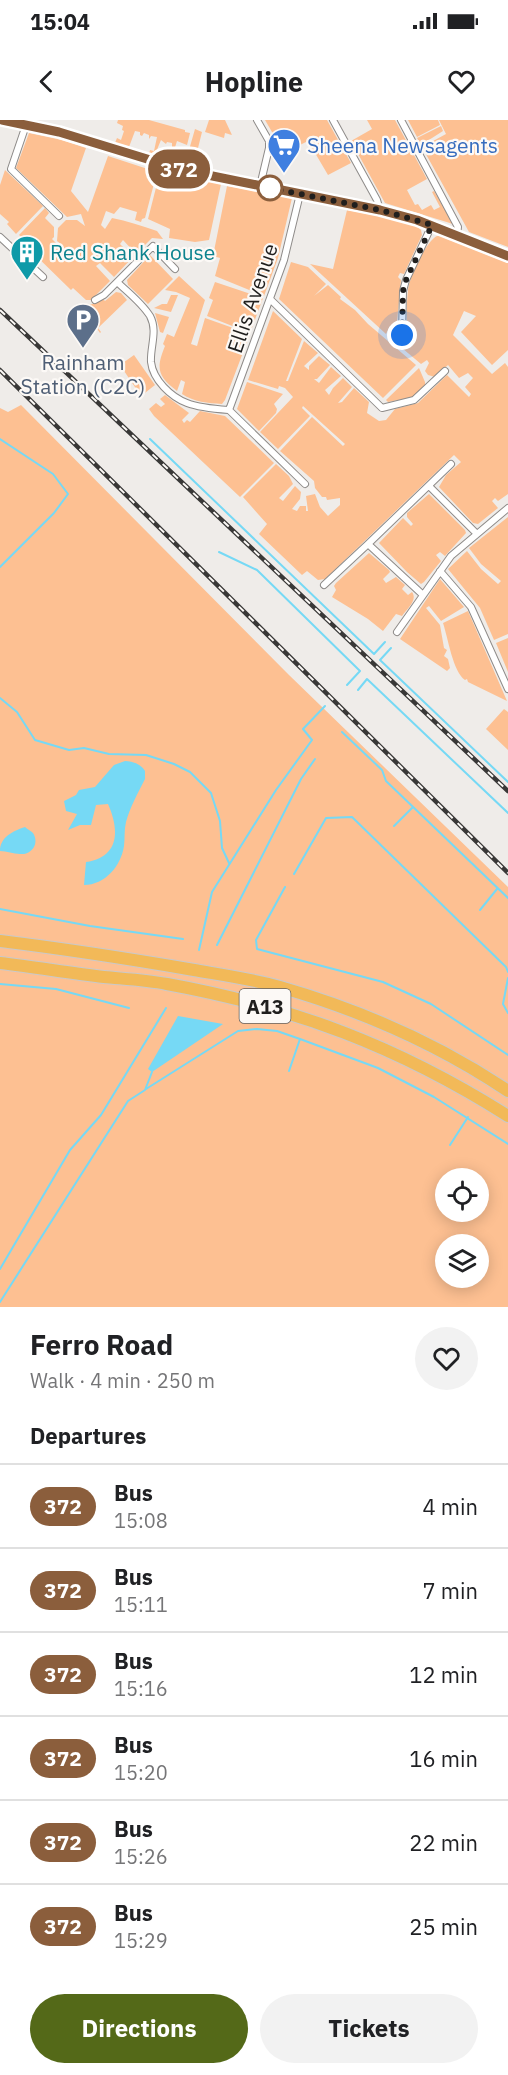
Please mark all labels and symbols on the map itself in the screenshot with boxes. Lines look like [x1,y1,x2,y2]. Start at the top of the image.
supermarket icon: Sheena Newsagents [266,127,302,174]
place label: Sheena Newsagents [307,131,498,159]
line badge: 372 [144,149,213,188]
unlabelled marker [257,175,283,201]
building icon: Red Shank House [9,234,45,281]
place label: Red Shank House [50,238,215,266]
street label: Ellis Avenue [220,239,284,357]
parking icon: Rainham Station (C2C) [65,302,101,349]
your location [387,320,417,350]
place label: Rainham Station (C2C) [21,348,145,400]
road number: A13 [240,989,290,1023]

